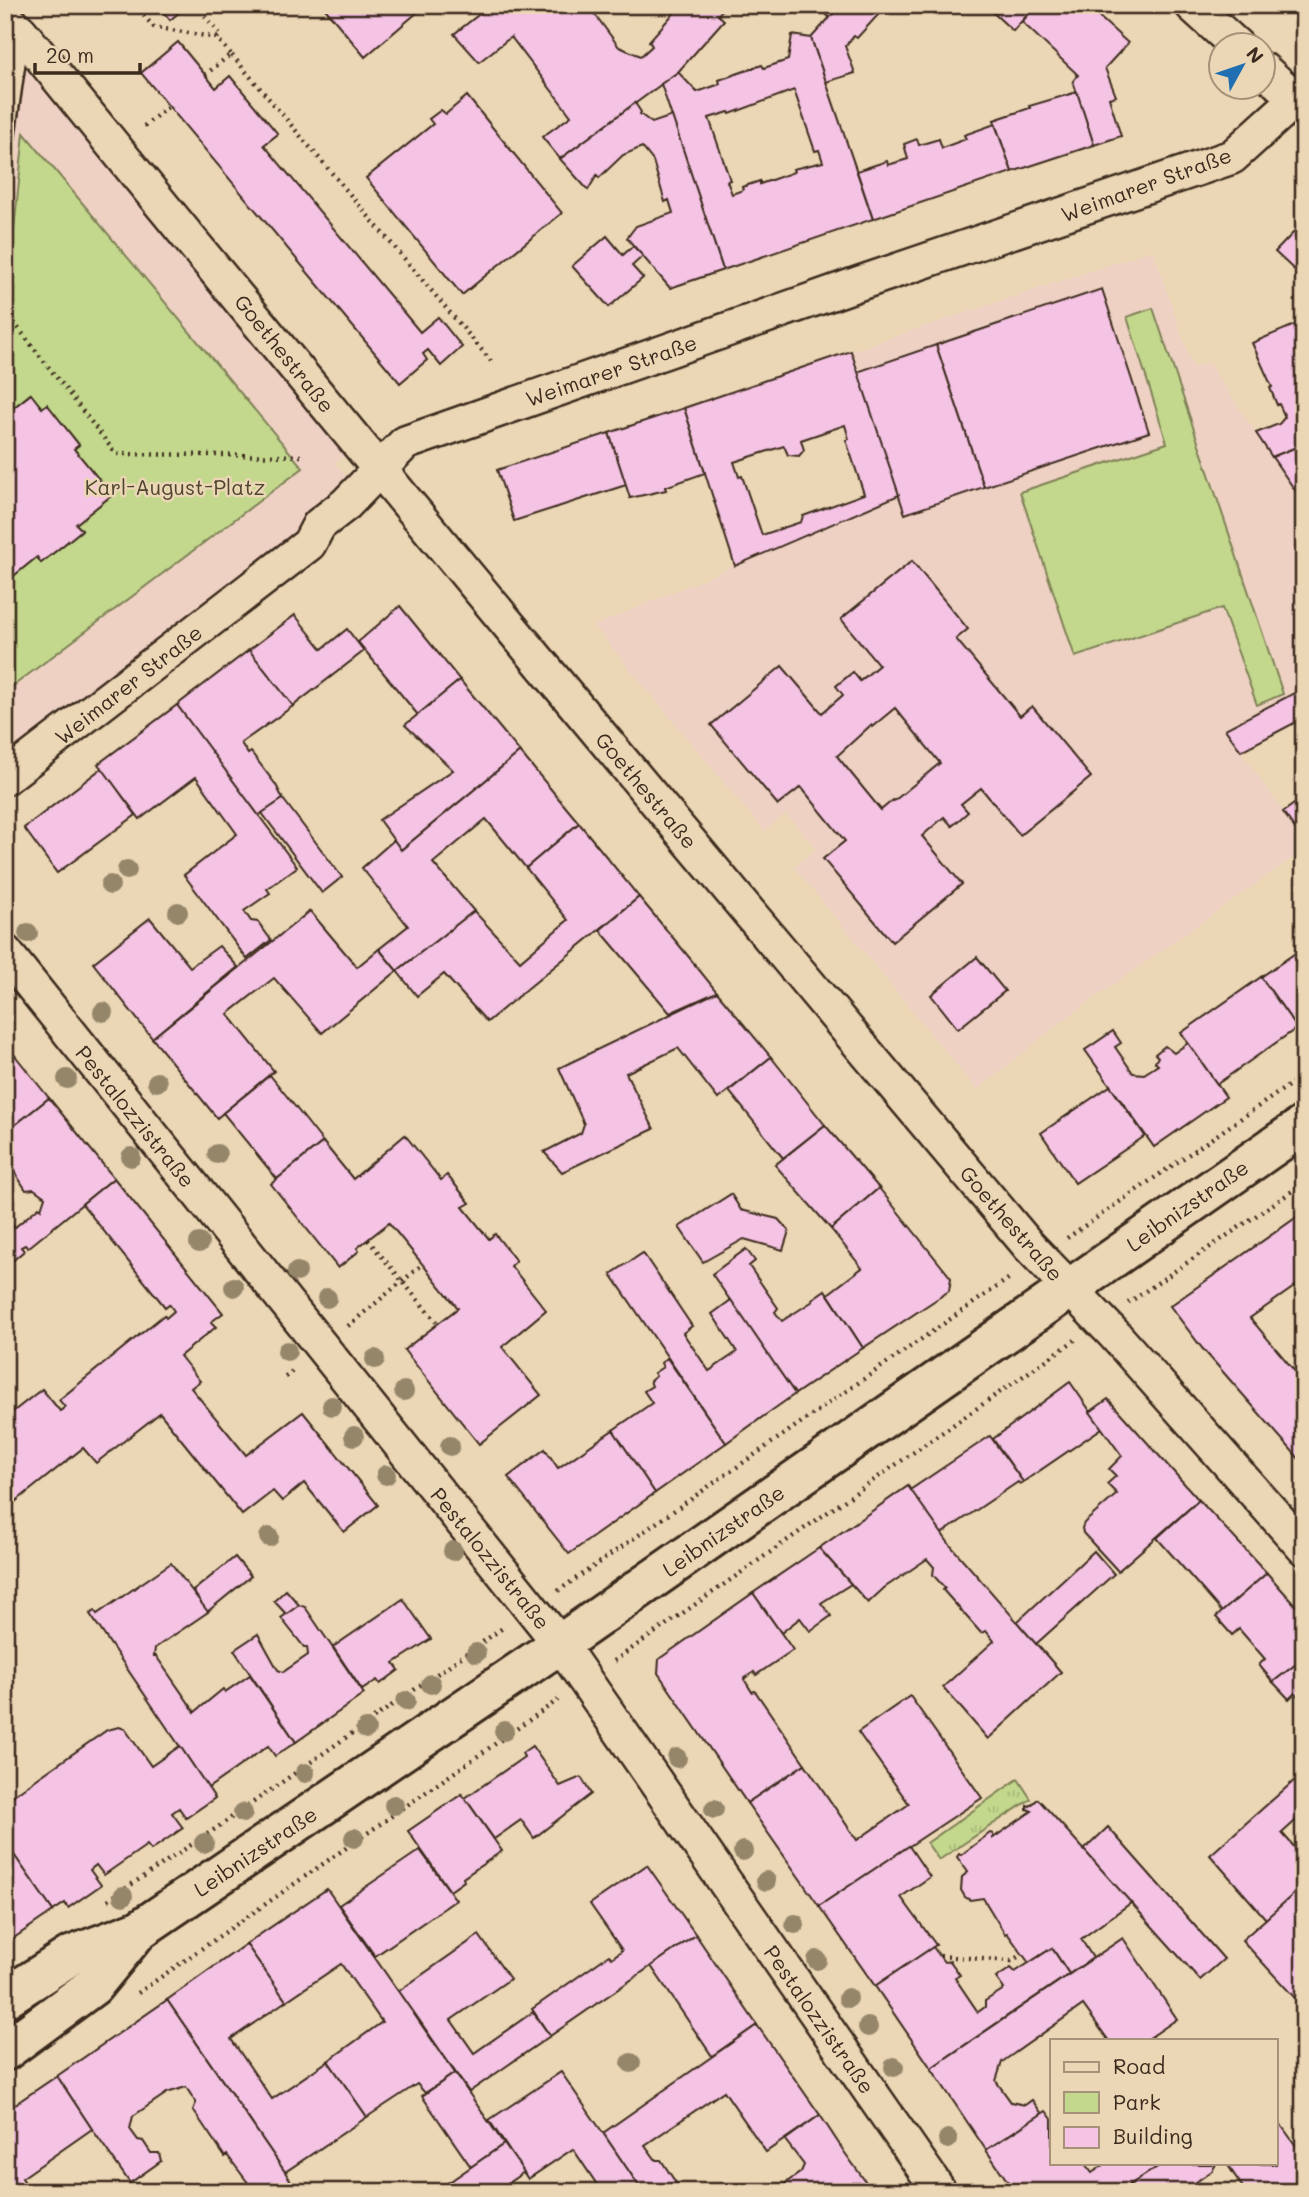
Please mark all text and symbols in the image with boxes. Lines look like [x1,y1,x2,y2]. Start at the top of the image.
scale bar [35,32,140,76]
north arrow [1208,32,1278,102]
text: 20 m [46,41,94,68]
text: N [1241,41,1270,68]
street label: Weimarer Straße [1057,141,1235,227]
street label: Goethestraße [229,288,341,418]
street label: Weimarer Straße [522,328,700,412]
park label: Karl-August-Platz [85,473,265,500]
street label: Weimarer Straße [49,618,207,750]
street label: Goethestraße [590,726,704,854]
street label: Pestalozzistraße [70,1039,202,1193]
street label: Leibnizstraße [1121,1153,1253,1257]
street label: Goethestraße [954,1160,1070,1286]
street label: Leibnizstraße [657,1478,789,1582]
street label: Pestalozzistraße [425,1481,557,1635]
street label: Leibnizstraße [188,1800,322,1902]
street label: Pestalozzistraße [759,1939,881,2099]
legend [1050,2039,1278,2166]
text: Road [1113,2052,1165,2079]
text: Park [1113,2088,1161,2115]
text: Building [1113,2122,1193,2149]

